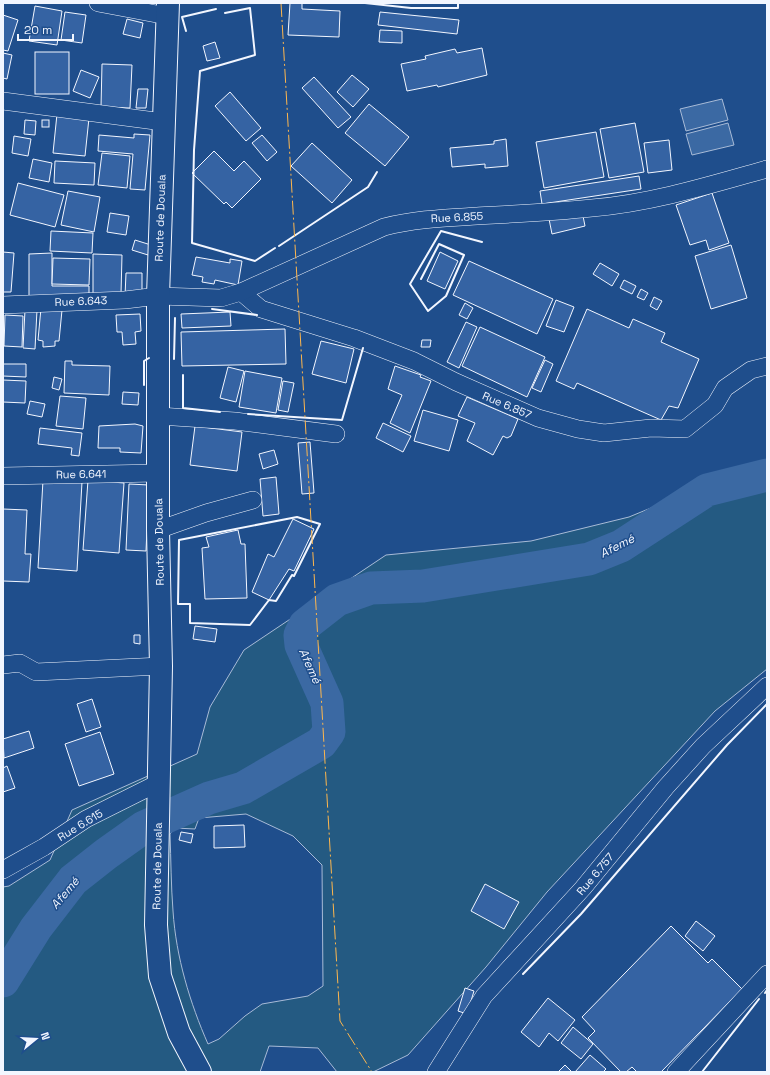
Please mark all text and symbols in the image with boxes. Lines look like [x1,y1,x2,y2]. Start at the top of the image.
scale bar [18,16,73,42]
text: 20 m [24,22,52,38]
street label: Route de Douala [151,173,169,262]
street label: Rue 6.855 [430,209,484,225]
street label: Rue 6.643 [54,293,108,309]
street label: Rue 6.857 [480,388,534,422]
street label: Rue 6.641 [56,467,106,481]
street label: Route de Douala [151,498,167,586]
water label: Afemé [597,530,638,562]
water label: Afemé [295,646,325,687]
street label: Rue 6.615 [55,806,106,844]
street label: Route de Douala [149,822,165,910]
street label: Rue 6.757 [573,850,617,898]
water label: Afemé [47,873,84,912]
north arrow [16,1019,56,1059]
text: N [38,1030,53,1042]

